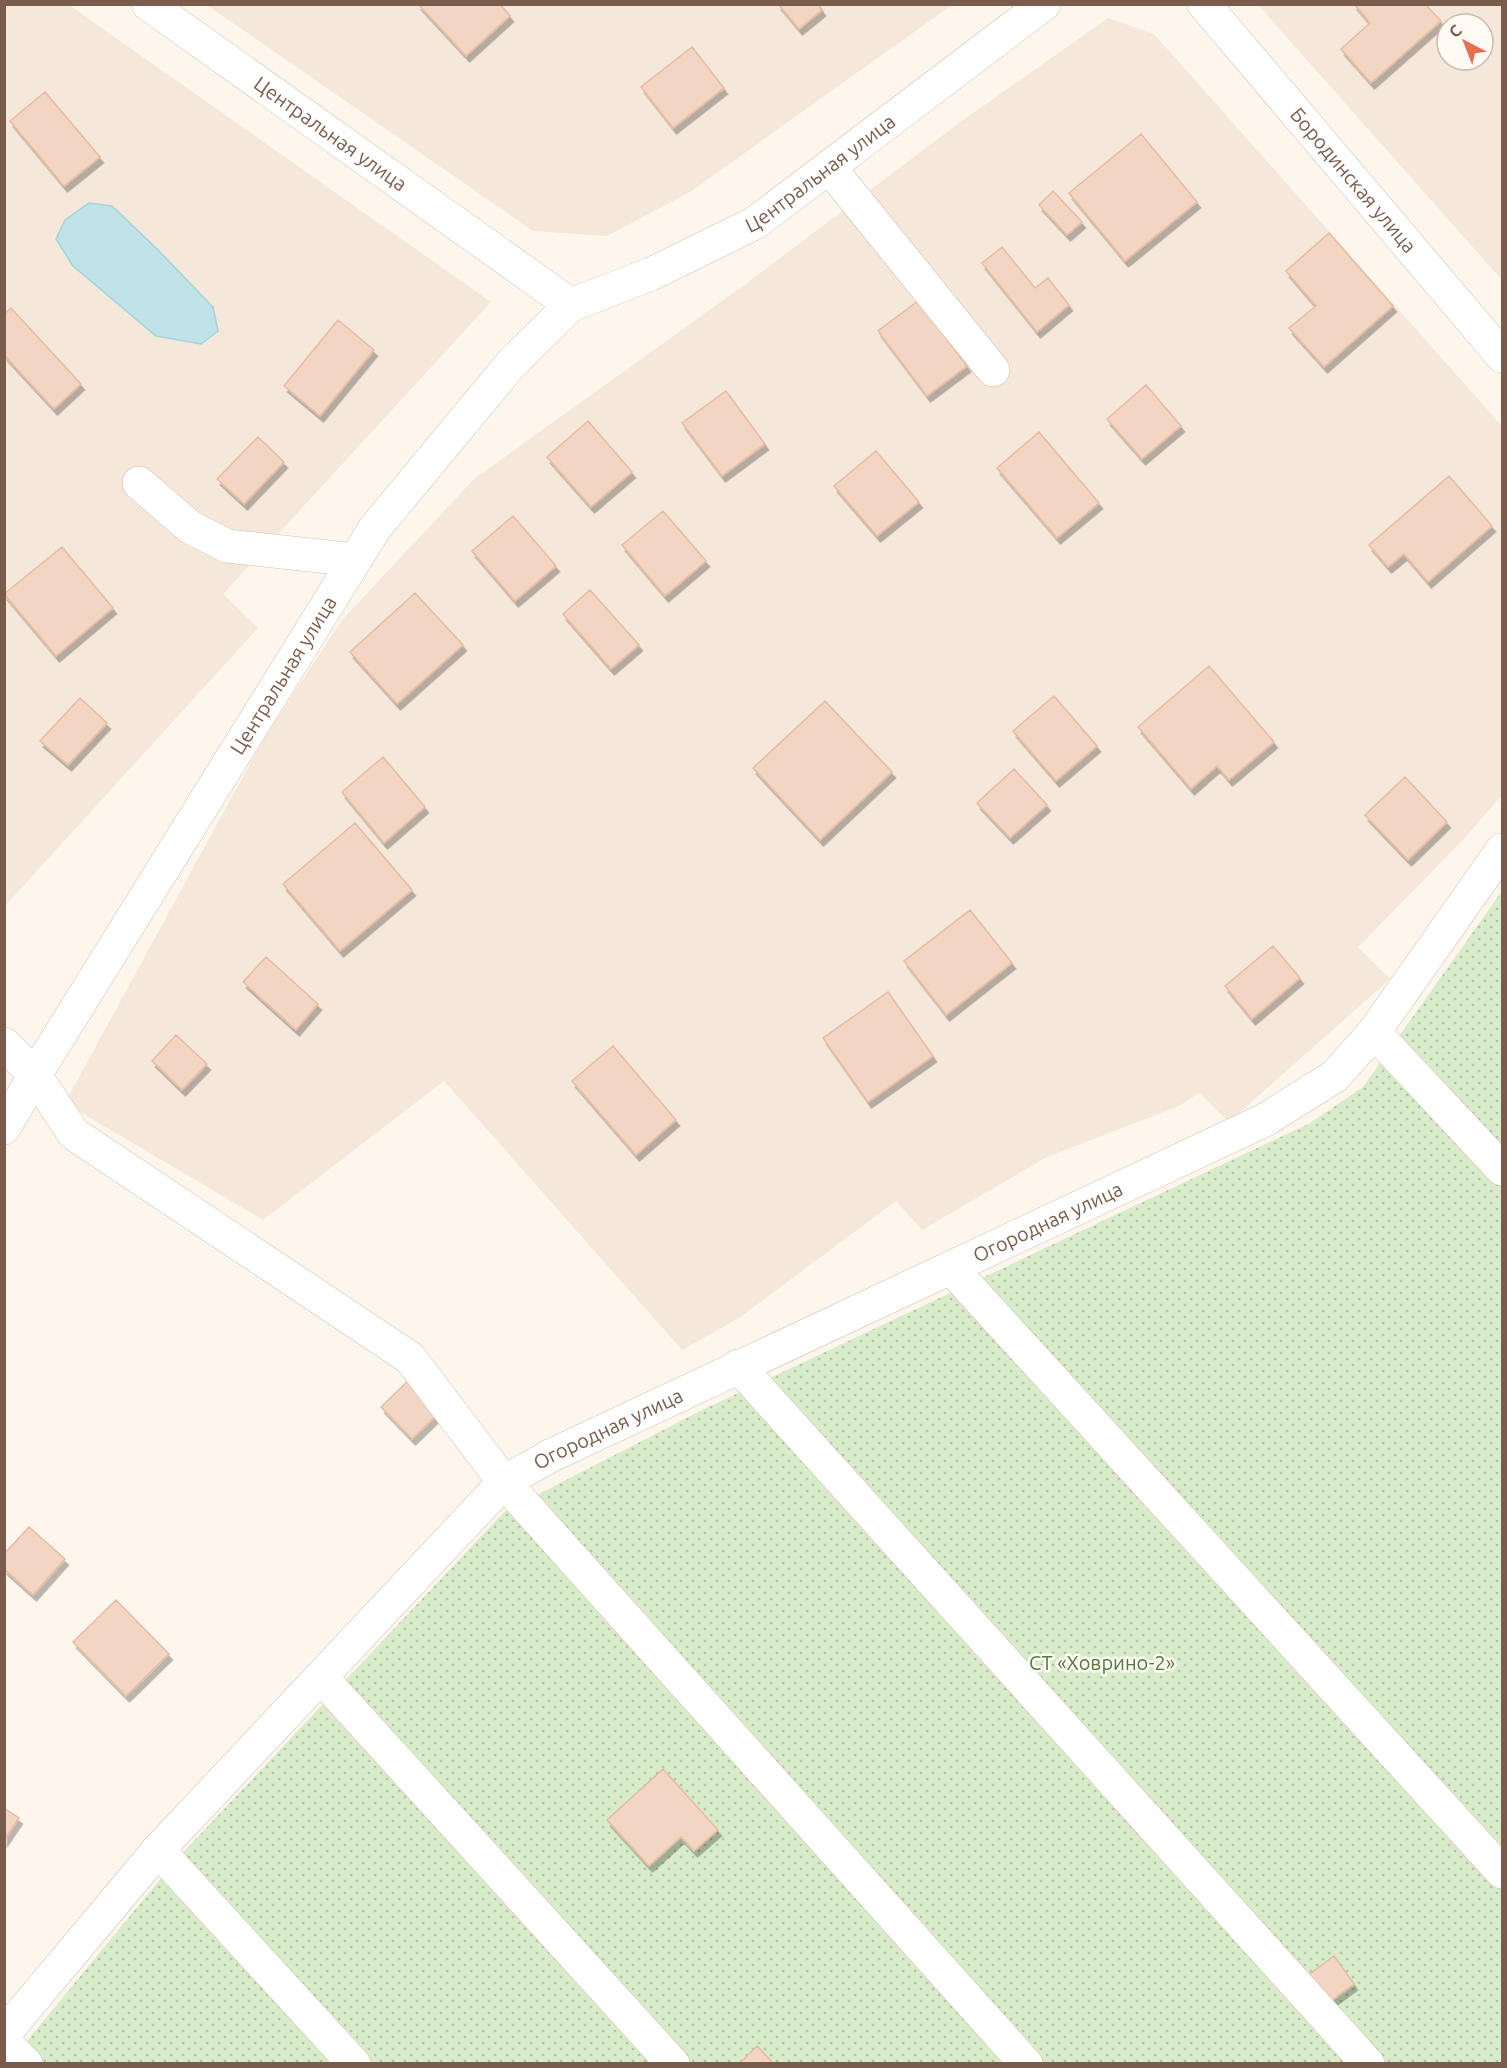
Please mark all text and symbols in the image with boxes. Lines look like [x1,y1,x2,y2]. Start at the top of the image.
north arrow [1435,12,1495,72]
text: С [1445,21,1465,41]
street label: Центральная улица [250,71,412,196]
street label: Бородинская улица [1286,103,1421,257]
street label: Центральная улица [741,109,899,237]
street label: Центральная улица [225,592,341,758]
street label: Огородная улица [969,1177,1126,1267]
street label: Огородная улица [529,1383,686,1474]
park label: СТ «Ховрино-2» [1029,1651,1175,1674]

